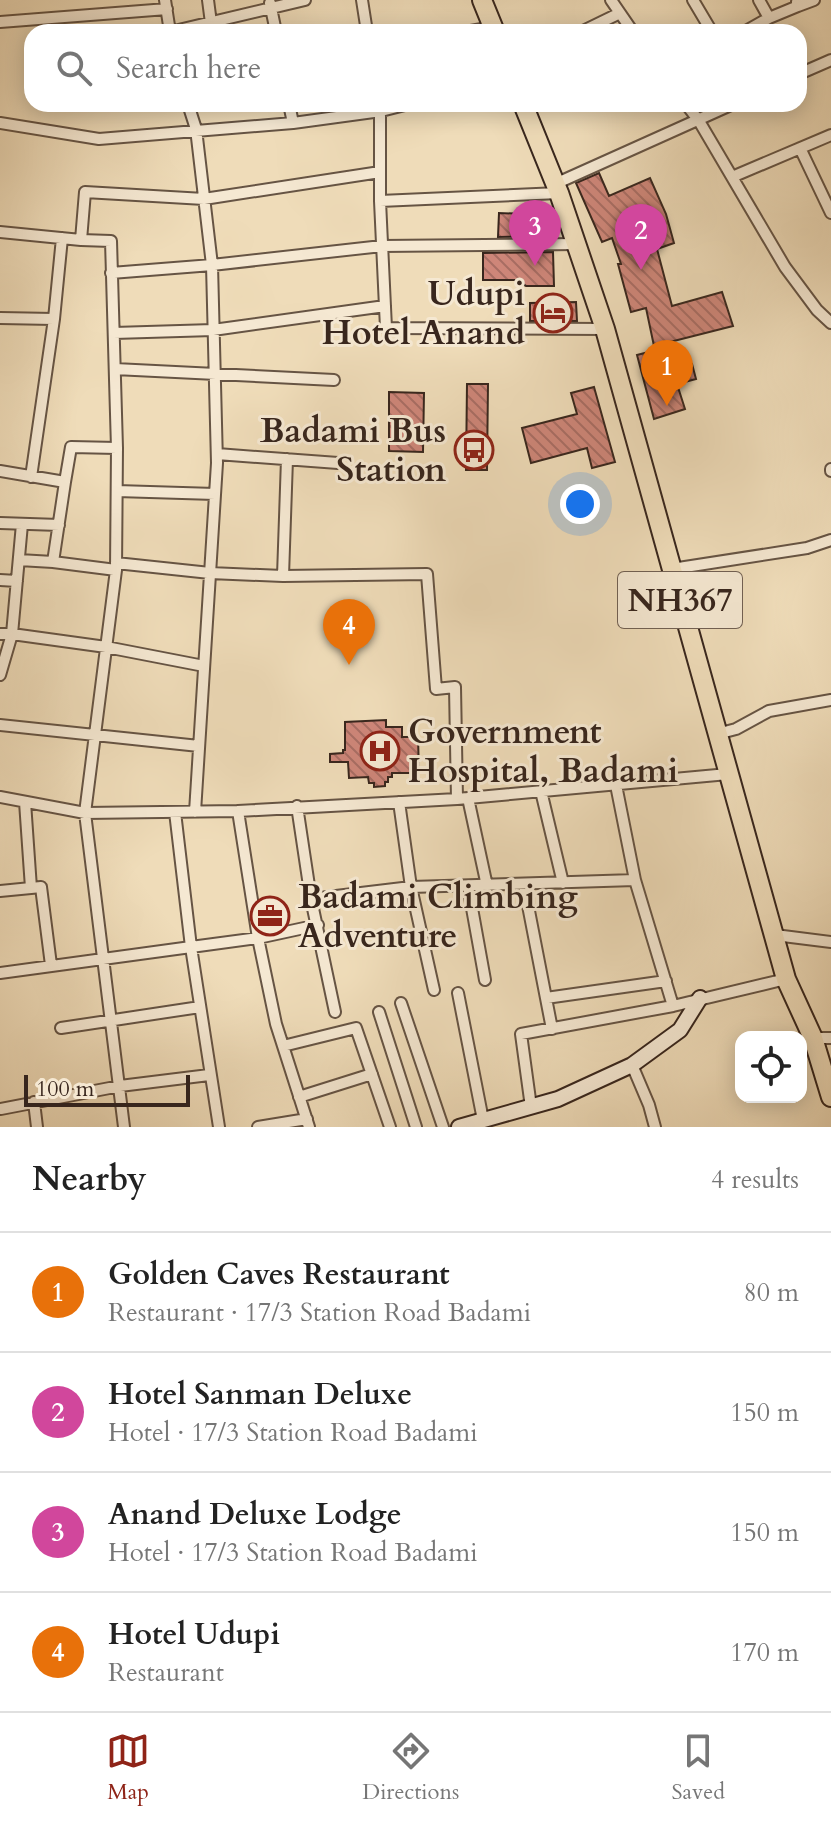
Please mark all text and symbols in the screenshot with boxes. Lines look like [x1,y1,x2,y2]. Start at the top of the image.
search box [24,24,807,112]
icon: search [52,46,96,90]
text: Search here [116,48,261,89]
pin: 3 [509,200,561,266]
pin: 2 [615,204,667,270]
place label: Udupi Hotel Anand [322,271,526,356]
hotel icon: Udupi Hotel Anand [532,292,574,334]
pin: 1 [641,340,693,406]
place label: Badami Bus Station [260,408,446,493]
bus stop icon: Badami Bus Station [453,429,495,471]
your location [560,484,600,524]
road number: NH367 [618,572,742,628]
pin: 4 [323,599,375,665]
place label: Government Hospital, Badami [408,709,678,794]
hospital icon: Government Hospital, Badami [359,730,401,772]
place label: Badami Climbing Adventure [298,874,579,959]
office icon: Badami Climbing Adventure [249,895,291,937]
map controls [735,1031,807,1103]
button: locate [735,1031,807,1103]
scale bar [24,1071,190,1107]
text: 100 m [36,1074,94,1104]
text: Nearby [32,1156,147,1202]
text: 4 results [711,1162,799,1197]
text: Golden Caves Restaurant [108,1254,450,1295]
text: 1 [51,1275,65,1310]
text: 80 m [743,1275,799,1310]
text: Restaurant · 17/3 Station Road Badami [108,1295,531,1330]
text: Hotel Sanman Deluxe [108,1374,412,1415]
text: 2 [51,1395,65,1430]
text: 150 m [730,1395,799,1430]
text: Hotel · 17/3 Station Road Badami [108,1415,478,1450]
text: Anand Deluxe Lodge [108,1494,402,1535]
text: 3 [51,1515,65,1550]
text: 150 m [730,1515,799,1550]
text: Hotel · 17/3 Station Road Badami [108,1535,478,1570]
text: Hotel Udupi [108,1614,280,1655]
text: 4 [51,1635,65,1670]
text: 170 m [730,1635,799,1670]
text: Restaurant [108,1655,224,1690]
tab: Map [106,1729,150,1807]
tab: Directions [362,1729,459,1807]
tab: Saved [672,1729,725,1807]

